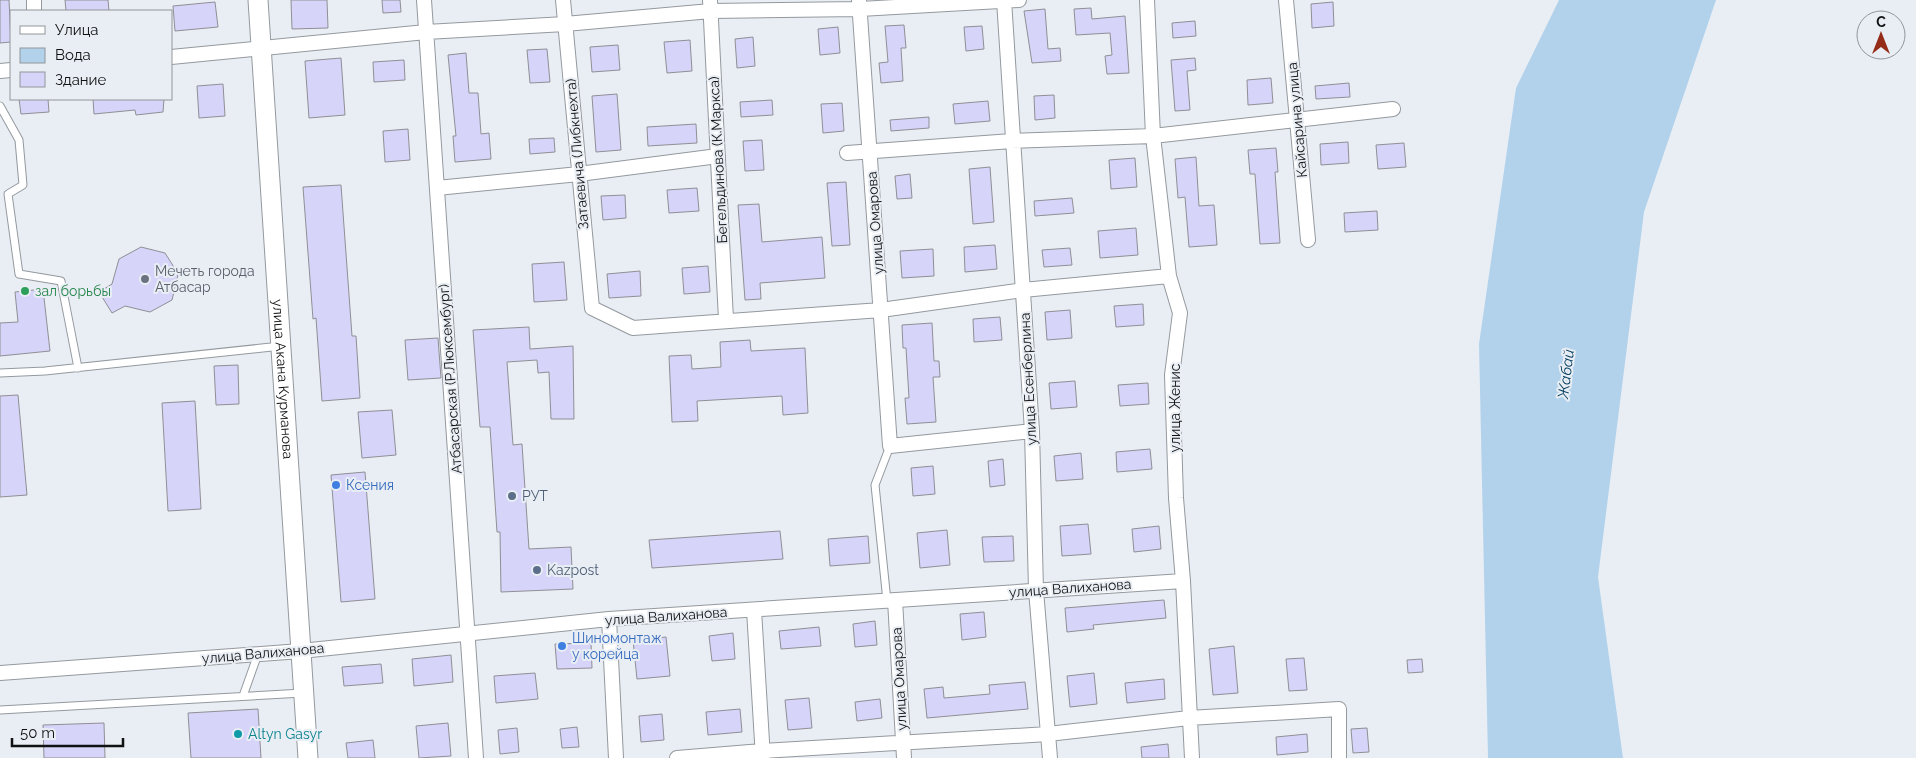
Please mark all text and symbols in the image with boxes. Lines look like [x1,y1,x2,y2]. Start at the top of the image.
legend [10,10,172,100]
north arrow [1856,10,1906,60]
text: С [1876,14,1886,30]
text: Улица [55,21,99,39]
text: Вода [55,46,91,64]
street label: Кайсарина улица [1284,62,1310,178]
text: Здание [55,71,107,89]
street label: Бегельдинова (К.Маркса) [706,76,730,244]
street label: Затаевича (Либкнехта) [562,78,592,230]
street label: улица Омарова [863,171,887,275]
place label: Мечеть города Атбасар [155,263,255,295]
marker: Мечеть города Атбасар [139,273,151,285]
place label: зал борьбы [35,283,111,299]
street label: Атбасарская (Р.Люксембург) [435,283,465,475]
marker: зал борьбы [19,285,31,297]
street label: улица Акана Курманова [270,299,296,460]
street label: улица Есенберлина [1017,312,1039,446]
water label: Жабай [1554,348,1578,401]
street label: улица Женис [1167,363,1183,452]
place label: Ксения [346,477,394,493]
marker: Ксения [330,479,342,491]
place label: РУТ [522,488,548,504]
marker: РУТ [506,490,518,502]
place label: Kazpost [547,562,599,578]
marker: Kazpost [531,564,543,576]
street label: улица Валиханова [1008,576,1132,600]
street label: улица Валиханова [604,604,728,628]
street label: улица Омарова [888,627,910,731]
place label: Шиномонтаж у корейца [572,630,662,662]
street label: улица Валиханова [201,640,325,666]
marker: Шиномонтаж у корейца [556,640,568,652]
scale bar [12,716,124,748]
text: 50 m [20,724,55,742]
place label: Altyn Gasyr [248,726,322,742]
marker: Altyn Gasyr [232,728,244,740]

